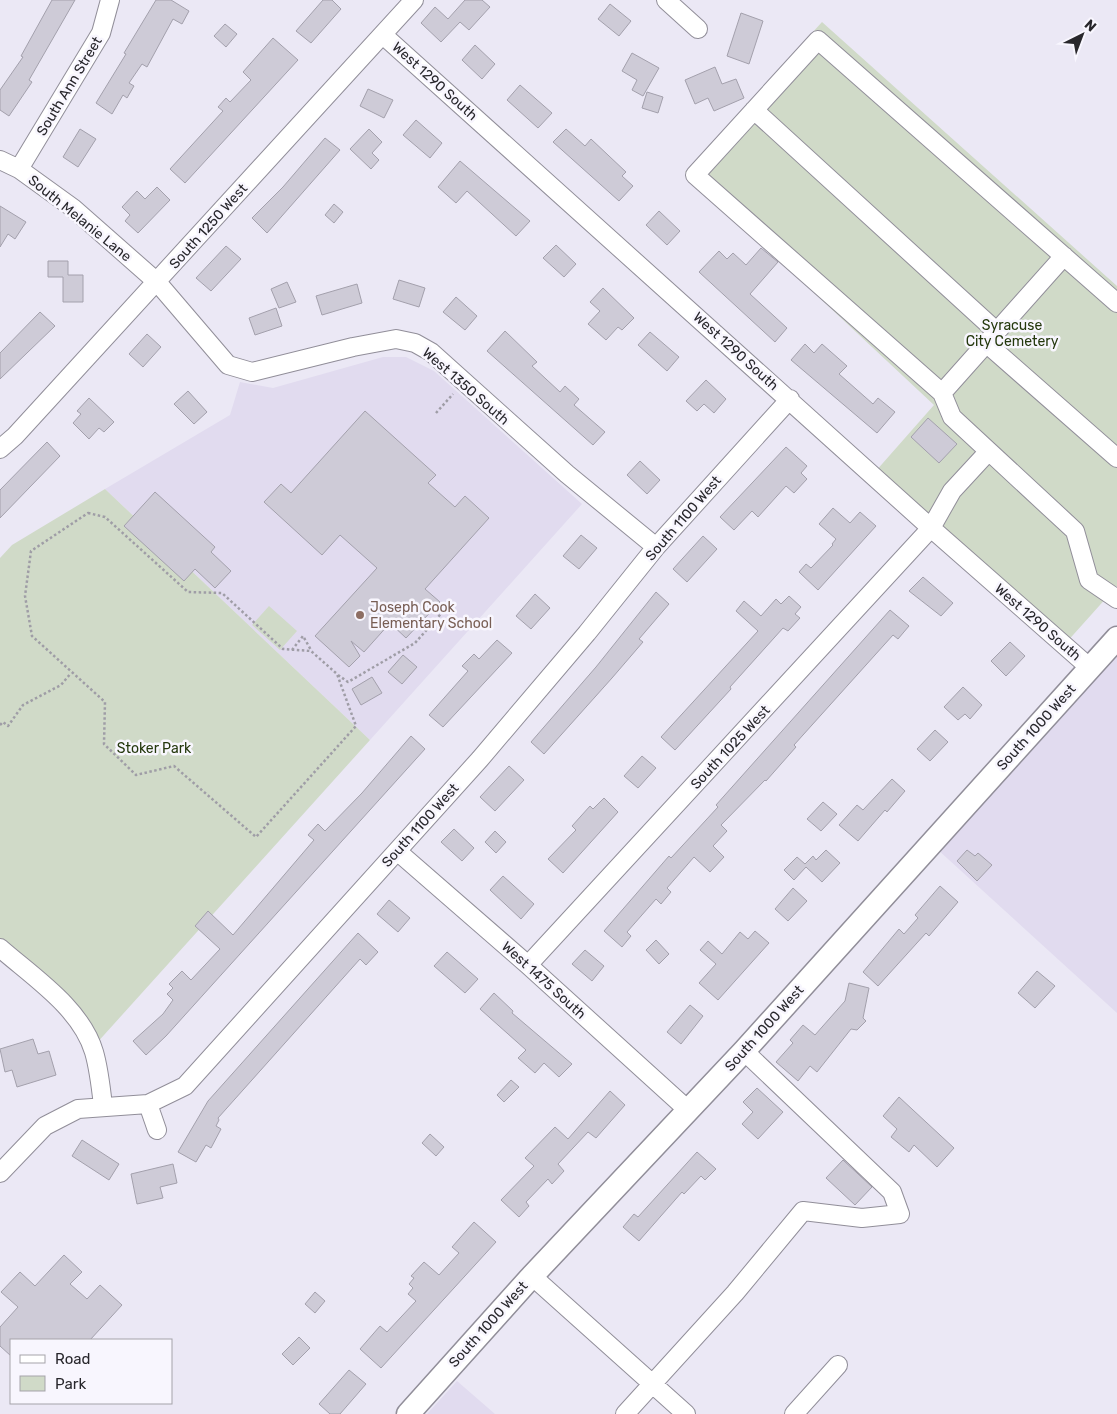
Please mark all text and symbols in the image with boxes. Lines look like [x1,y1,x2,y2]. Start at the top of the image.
north arrow [1057,10,1107,60]
text: N [1081,16,1100,35]
street label: South Ann Street [33,33,106,139]
street label: West 1290 South [389,39,481,124]
street label: South Melanie Lane [25,172,135,265]
street label: South 1250 West [166,180,251,272]
street label: West 1290 South [690,309,782,394]
park label: Syracuse City Cemetery [966,317,1059,350]
street label: West 1350 South [419,344,512,429]
street label: South 1100 West [642,472,725,564]
street label: West 1290 South [991,580,1084,664]
place label: Joseph Cook Elementary School [370,599,492,632]
marker: Joseph Cook Elementary School [354,609,366,621]
street label: South 1000 West [993,680,1080,774]
street label: South 1025 West [687,701,774,793]
park label: Stoker Park [117,740,192,757]
street label: South 1100 West [378,780,463,871]
street label: West 1475 South [498,938,589,1023]
street label: South 1000 West [721,981,808,1075]
street label: South 1000 West [445,1277,532,1371]
legend [10,1339,172,1404]
text: Road [55,1350,91,1368]
text: Park [55,1375,86,1393]

